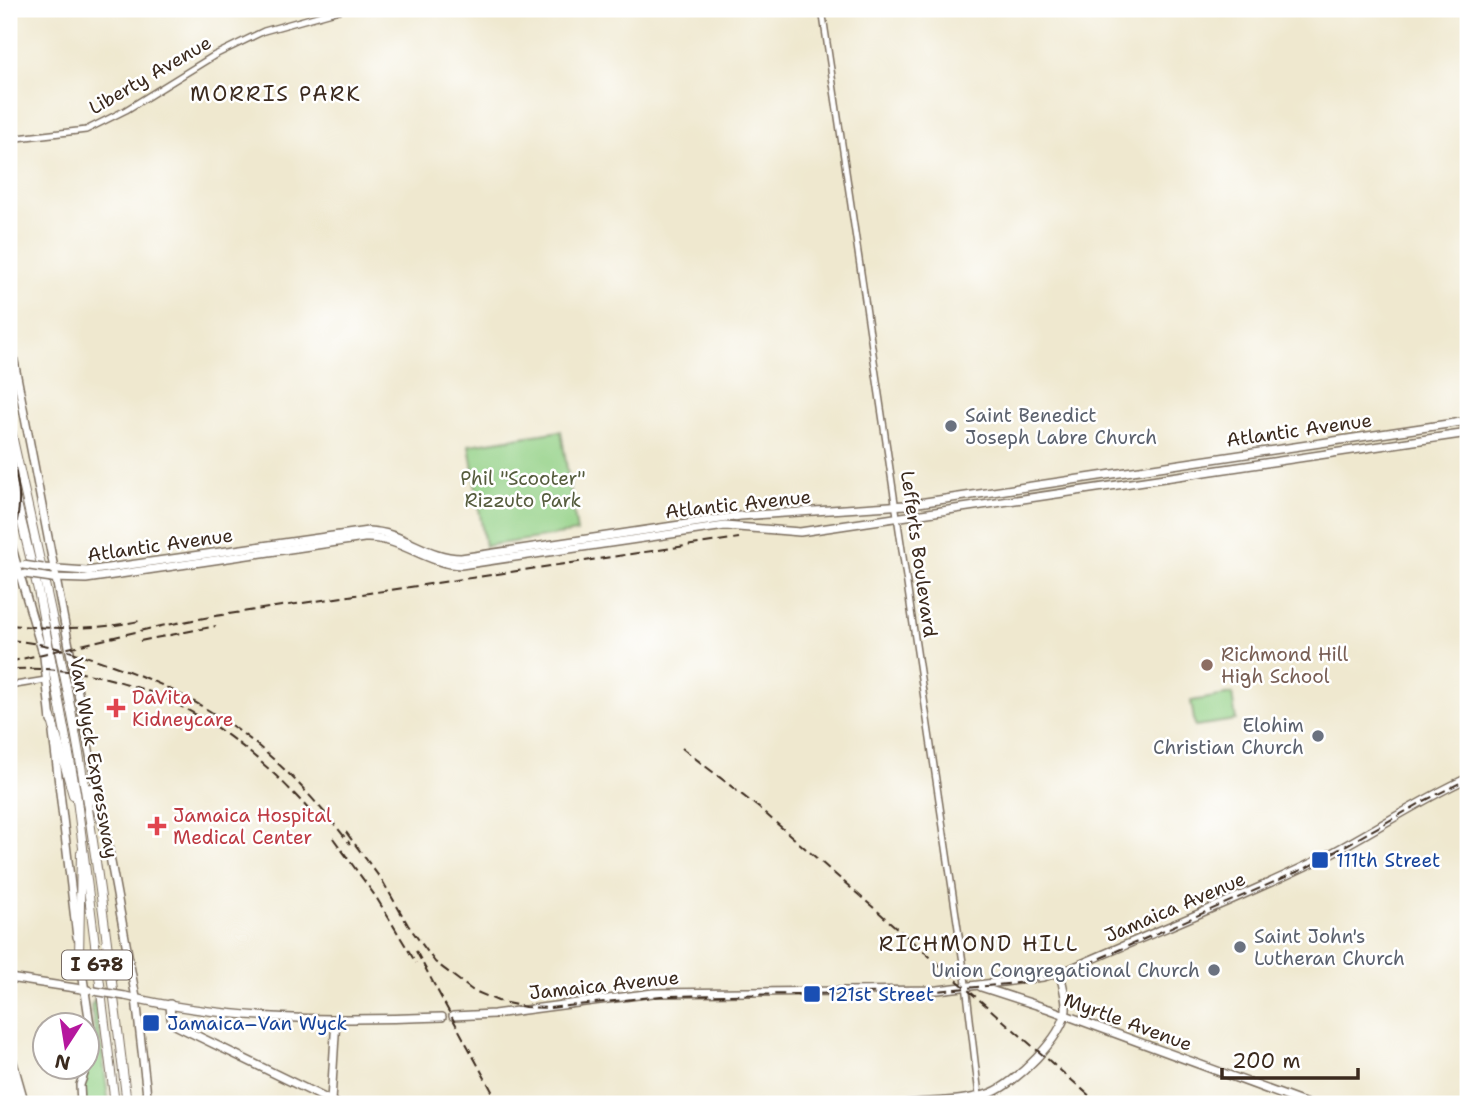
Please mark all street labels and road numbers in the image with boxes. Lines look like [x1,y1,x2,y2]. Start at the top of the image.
street label: Liberty Avenue [84,30,216,120]
street label: Atlantic Avenue [1225,407,1373,453]
street label: Lefferts Boulevard [895,469,943,639]
street label: Atlantic Avenue [664,484,812,524]
street label: Atlantic Avenue [86,522,234,568]
street label: Van Wyck Expressway [64,656,124,860]
street label: Jamaica Avenue [1101,866,1249,948]
road number: I 678 [62,950,132,980]
street label: Jamaica Avenue [528,965,680,1005]
street label: Myrtle Avenue [1060,987,1196,1057]

